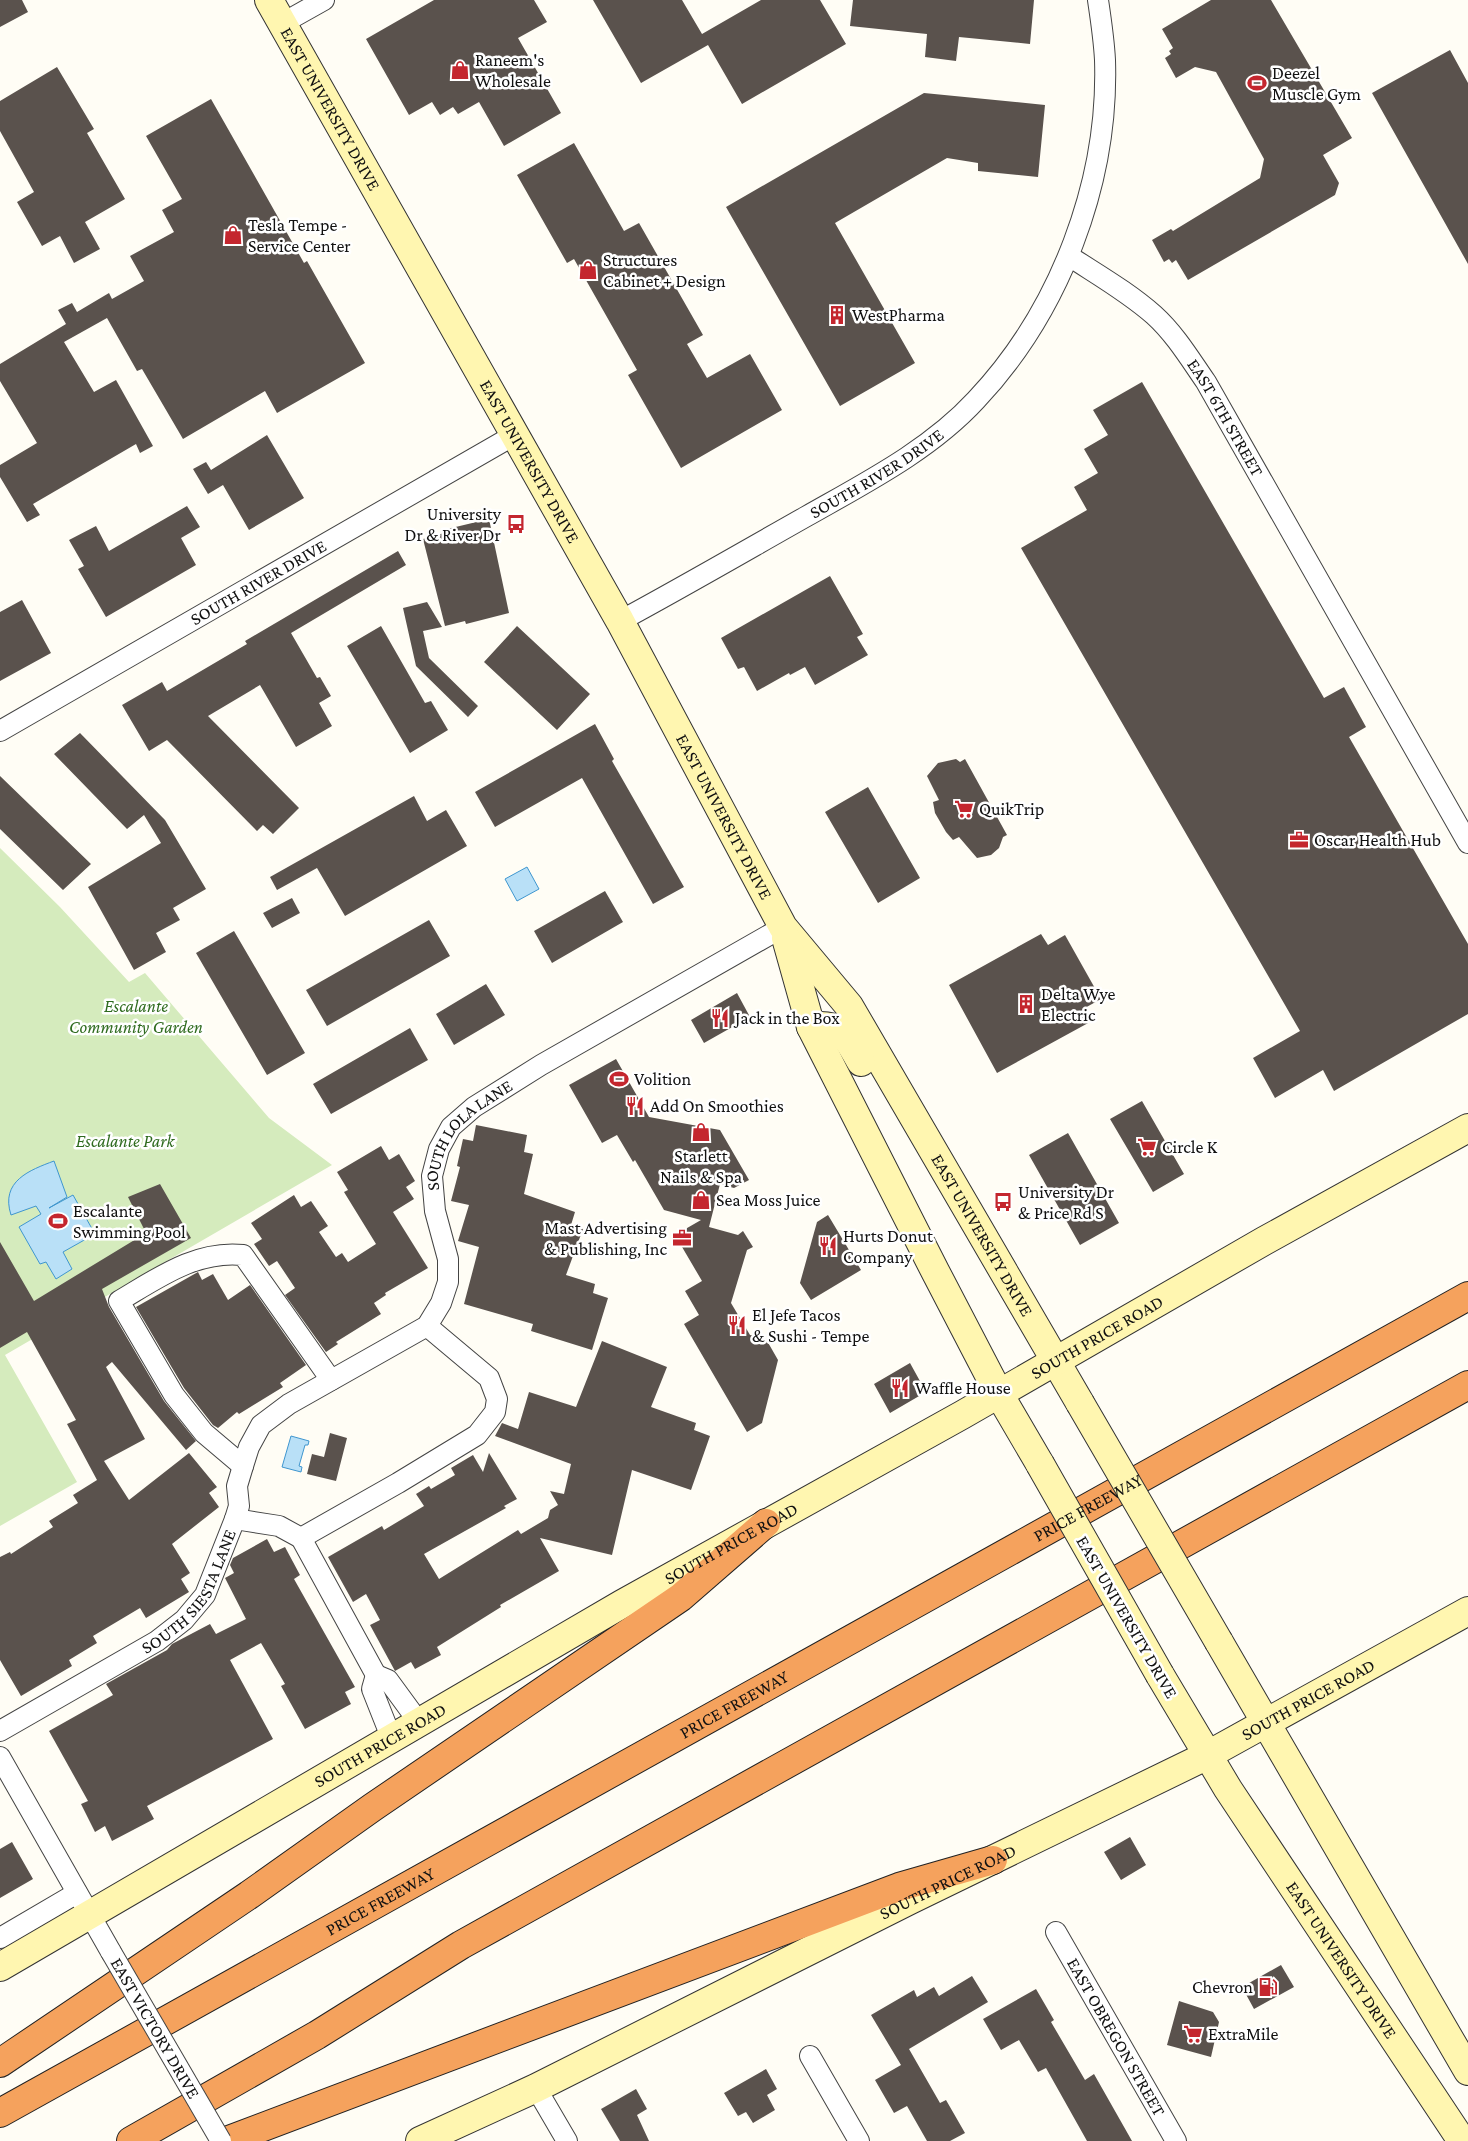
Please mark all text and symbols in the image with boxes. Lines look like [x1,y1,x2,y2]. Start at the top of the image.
street label: EAST UNIVERSITY DRIVE [276,24,385,194]
place label: Raneem's Wholesale [475,50,551,91]
shop icon: Raneem's Wholesale [449,59,471,81]
place label: Deezel Muscle Gym [1272,63,1361,104]
sports icon: Deezel Muscle Gym [1246,72,1268,94]
place label: Tesla Tempe - Service Center [248,215,351,256]
shop icon: Tesla Tempe - Service Center [222,224,244,246]
place label: Structures Cabinet + Design [603,250,726,291]
shop icon: Structures Cabinet + Design [577,259,599,281]
building icon: WestPharma [826,304,848,326]
place label: WestPharma [852,305,945,325]
street label: EAST 6TH STREET [1183,355,1268,480]
street label: EAST UNIVERSITY DRIVE [476,376,584,547]
street label: SOUTH RIVER DRIVE [806,424,948,522]
place label: University Dr & River Dr [404,504,502,545]
bus stop icon: University Dr & River Dr [505,513,527,535]
street label: SOUTH RIVER DRIVE [187,535,330,629]
street label: EAST UNIVERSITY DRIVE [672,731,776,903]
supermarket icon: QuikTrip [953,798,975,820]
place label: QuikTrip [979,799,1044,819]
office icon: Oscar Health Hub [1288,829,1310,851]
place label: Oscar Health Hub [1314,830,1441,850]
place label: Delta Wye Electric [1041,984,1116,1025]
building icon: Delta Wye Electric [1015,993,1037,1015]
park label: Escalante Community Garden [69,996,203,1037]
restaurant icon: Jack in the Box [709,1007,731,1029]
place label: Jack in the Box [733,1008,840,1028]
sports icon: Volition [608,1068,630,1090]
place label: Volition [634,1069,691,1089]
street label: SOUTH LOLA LANE [422,1075,516,1192]
restaurant icon: Add On Smoothies [624,1095,646,1117]
place label: Add On Smoothies [650,1096,784,1116]
shop icon: Starlett Nails & Spa [690,1121,712,1143]
park label: Escalante Park [76,1131,175,1151]
supermarket icon: Circle K [1136,1136,1158,1158]
place label: Circle K [1162,1137,1218,1157]
place label: Starlett Nails & Spa [660,1146,742,1187]
street label: EAST UNIVERSITY DRIVE [927,1150,1037,1320]
place label: University Dr & Price Rd S [1018,1182,1115,1223]
shop icon: Sea Moss Juice [690,1189,712,1211]
place label: Sea Moss Juice [716,1190,820,1210]
bus stop icon: University Dr & Price Rd S [992,1191,1014,1213]
place label: Escalante Swimming Pool [73,1201,186,1242]
sports icon: Escalante Swimming Pool [47,1210,69,1232]
place label: Mast Advertising & Publishing, Inc [544,1218,668,1259]
place label: Hurts Donut Company [843,1226,934,1267]
office icon: Mast Advertising & Publishing, Inc [671,1227,693,1249]
restaurant icon: Hurts Donut Company [817,1235,839,1257]
street label: SOUTH PRICE ROAD [1027,1291,1167,1383]
place label: El Jefe Tacos & Sushi - Tempe [752,1305,870,1346]
restaurant icon: El Jefe Tacos & Sushi - Tempe [726,1314,748,1336]
restaurant icon: Waffle House [889,1377,911,1399]
place label: Waffle House [915,1378,1011,1398]
street label: PRICE FREEWAY [1030,1469,1146,1546]
street label: SOUTH PRICE ROAD [661,1498,801,1588]
street label: SOUTH SIESTA LANE [138,1526,240,1658]
street label: EAST UNIVERSITY DRIVE [1072,1532,1182,1702]
street label: SOUTH PRICE ROAD [1238,1655,1378,1744]
street label: PRICE FREEWAY [676,1666,792,1743]
street label: SOUTH PRICE ROAD [310,1699,450,1792]
street label: SOUTH PRICE ROAD [876,1840,1019,1924]
street label: PRICE FREEWAY [322,1863,438,1940]
street label: EAST UNIVERSITY DRIVE [1282,1878,1401,2042]
street label: EAST VICTORY DRIVE [107,1954,204,2102]
street label: EAST OBREGON STREET [1063,1954,1170,2120]
fuel station icon: Chevron [1257,1976,1279,1998]
place label: Chevron [1192,1977,1253,1997]
supermarket icon: ExtraMile [1182,2023,1204,2045]
place label: ExtraMile [1208,2024,1278,2044]

